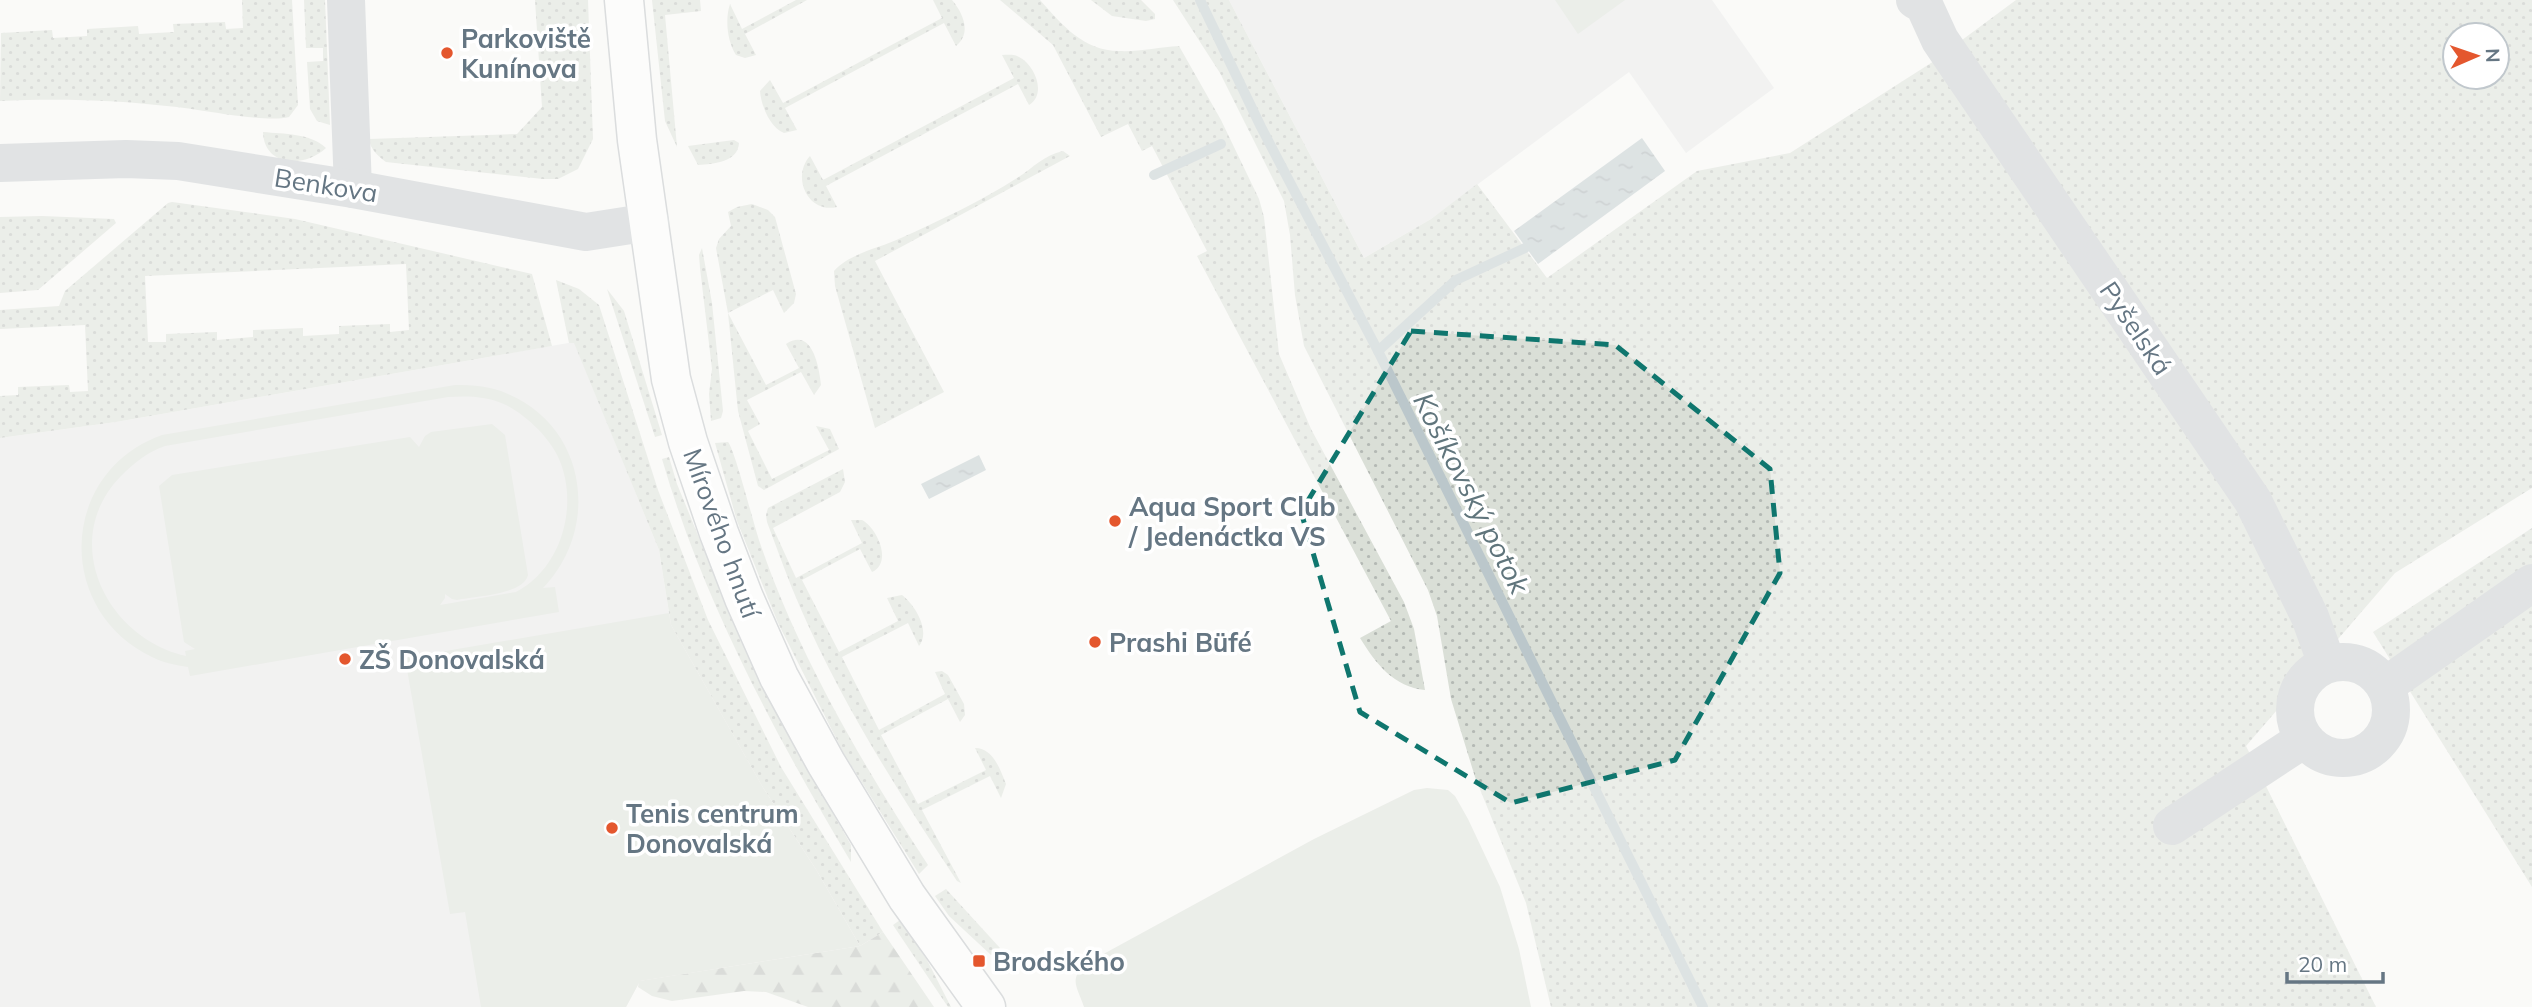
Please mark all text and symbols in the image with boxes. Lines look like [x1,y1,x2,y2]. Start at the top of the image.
north arrow [2441,21,2511,91]
place label: Parkoviště Kunínova [461,22,591,85]
marker: Parkoviště Kunínova [439,45,455,61]
text: N [2481,48,2505,63]
street label: Benkova [272,161,380,209]
street label: Pyšelská [2093,275,2179,381]
water label: Košíkovský potok [1406,386,1539,601]
street label: Mírového hnutí [676,444,769,624]
place label: Aqua Sport Club / Jedenáctka VS [1128,490,1336,553]
marker: Aqua Sport Club / Jedenáctka VS [1107,513,1123,529]
place label: Prashi Büfé [1109,626,1252,659]
marker: Prashi Büfé [1087,634,1103,650]
place label: ZŠ Donovalská [359,643,545,676]
marker: ZŠ Donovalská [337,651,353,667]
place label: Tenis centrum Donovalská [626,797,799,860]
marker: Tenis centrum Donovalská [604,820,620,836]
scale bar [2287,940,2383,984]
place label: Brodského [993,945,1125,978]
text: 20 m [2298,951,2347,977]
marker: Brodského [971,953,987,969]

